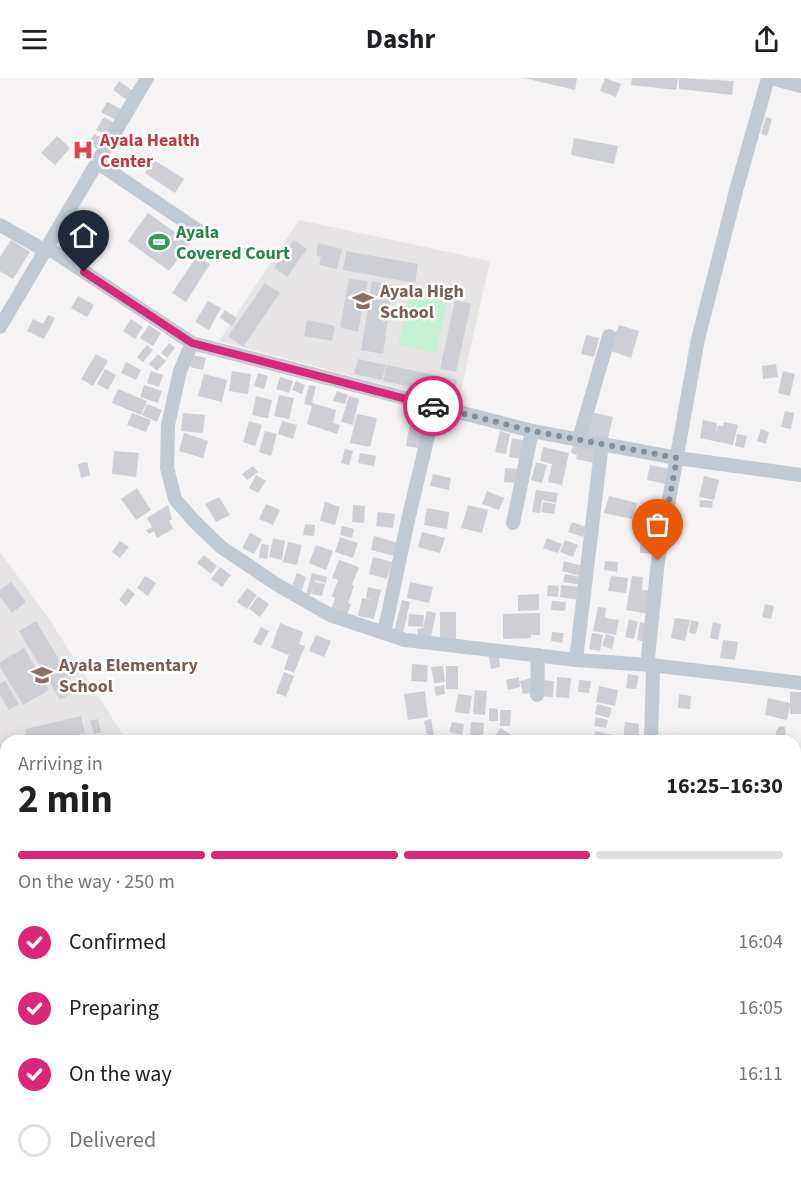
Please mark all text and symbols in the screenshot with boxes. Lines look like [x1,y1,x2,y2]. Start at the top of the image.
text: Dashr [366,20,435,59]
icon: menu [18,23,51,56]
icon: share [750,23,783,56]
place label: Ayala Health Center [99,128,200,174]
hospital icon: Ayala Health Center [71,138,95,162]
pin [58,210,109,272]
icon: home [67,219,100,252]
place label: Ayala Covered Court [175,220,290,266]
sports icon: Ayala Covered Court [147,230,171,254]
place label: Ayala High School [379,279,464,325]
school or university icon: Ayala High School [351,289,375,313]
courier [403,376,463,436]
icon: car [417,390,450,423]
pin [632,499,683,561]
icon: bag [641,508,674,541]
place label: Ayala Elementary School [58,653,198,699]
school or university icon: Ayala Elementary School [30,663,54,687]
text: Arriving in [18,750,103,778]
text: 16:25–16:30 [666,770,783,802]
text: 2 min [18,772,113,828]
text: On the way · 250 m [18,868,175,896]
icon: check [18,926,51,959]
text: Confirmed [69,926,166,958]
text: 16:04 [738,928,783,956]
icon: check [18,992,51,1025]
text: Preparing [69,992,159,1024]
text: 16:05 [738,994,783,1022]
icon: check [18,1058,51,1091]
text: On the way [69,1058,172,1090]
text: 16:11 [738,1060,783,1088]
text: Delivered [69,1124,156,1156]

